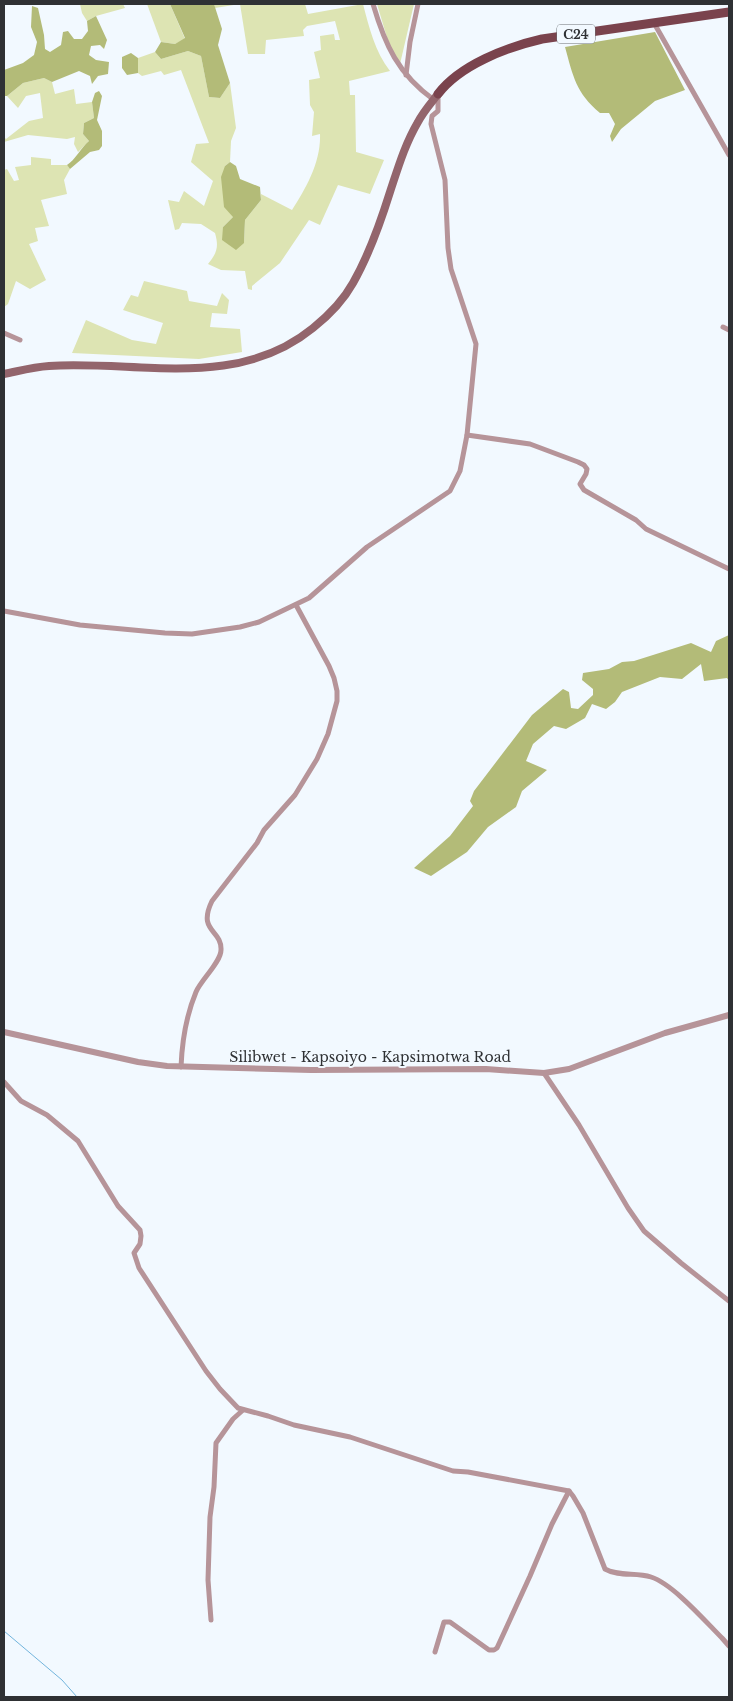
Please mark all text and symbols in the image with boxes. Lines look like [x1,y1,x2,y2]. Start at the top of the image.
road number: C24 [557,24,595,44]
street label: Silibwet - Kapsoiyo - Kapsimotwa Road [229,1048,511,1066]

